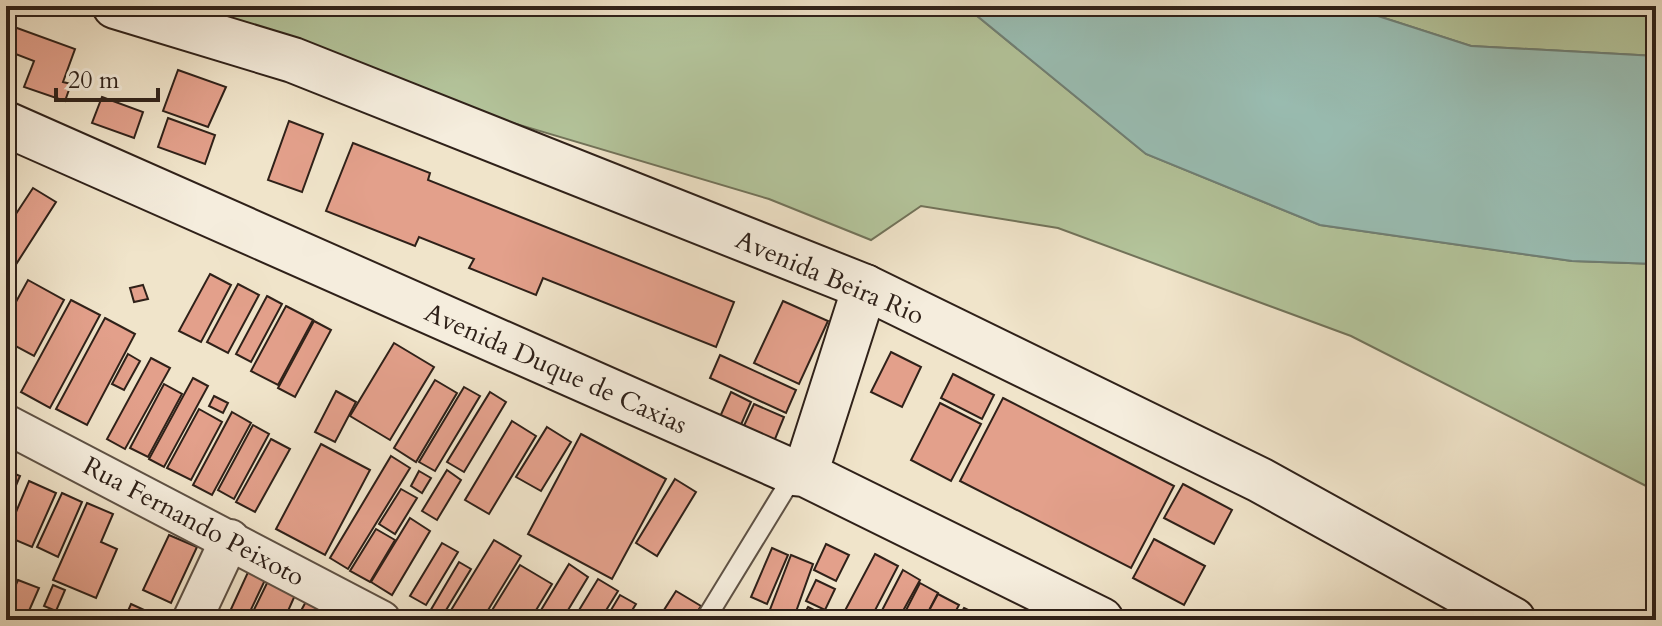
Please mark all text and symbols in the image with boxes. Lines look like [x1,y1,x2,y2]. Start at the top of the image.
scale bar [56,52,158,102]
text: 20 m [68,64,120,97]
street label: Avenida Beira Rio [730,222,929,333]
street label: Avenida Duque de Caxias [419,295,693,442]
street label: Rua Fernando Peixoto [77,448,311,595]

